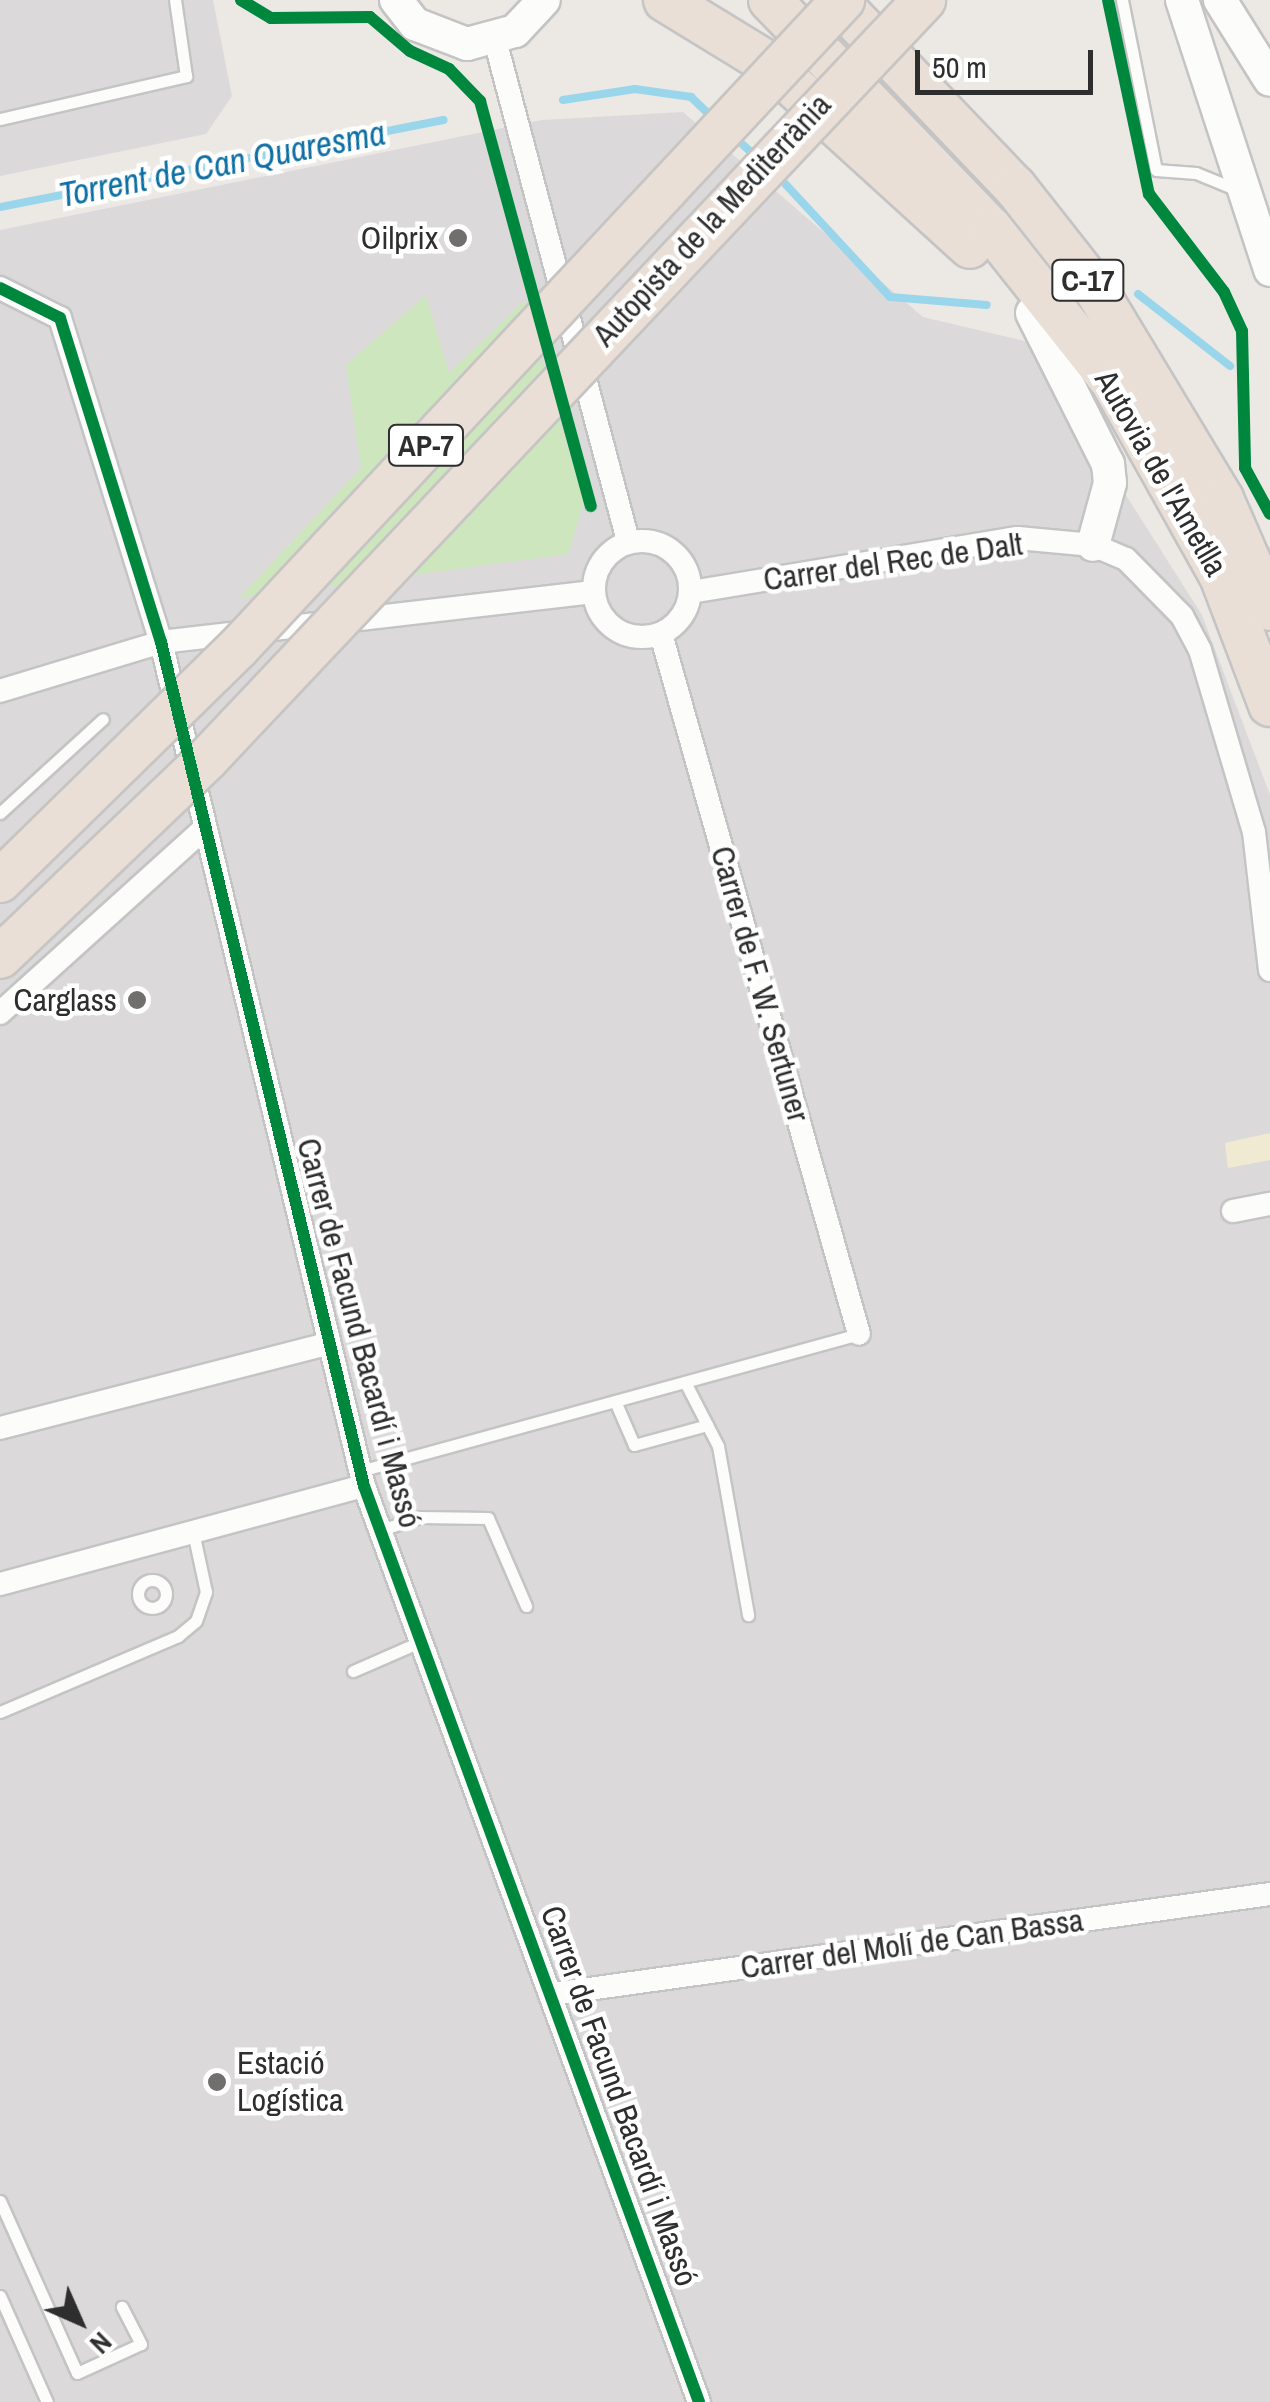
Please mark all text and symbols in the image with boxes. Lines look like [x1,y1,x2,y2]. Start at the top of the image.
scale bar [920,30,1098,92]
text: 50 m [932,47,987,87]
street label: Autopista de la Mediterrània [585,86,839,354]
water label: Torrent de Can Quaresma [55,112,389,216]
place label: Oilprix [361,219,438,257]
marker: Oilprix [447,227,469,249]
road number: C-17 [1050,255,1126,305]
street label: Autovia de l'Ametlla [1087,363,1235,583]
road number: AP-7 [386,420,466,470]
street label: Carrer del Rec de Dalt [761,525,1025,599]
street label: Carrer de F. W. Sertuner [702,842,818,1126]
place label: Carglass [13,981,117,1019]
marker: Carglass [126,989,148,1011]
street label: Carrer de Facund Bacardí i Massó [289,1134,429,1532]
street label: Carrer de Facund Bacardí i Massó [532,1901,706,2291]
street label: Carrer del Molí de Can Bassa [738,1901,1086,1987]
place label: Estació Logística [237,2045,343,2120]
marker: Estació Logística [206,2071,228,2093]
north arrow [30,2272,130,2372]
text: N [82,2324,121,2363]

